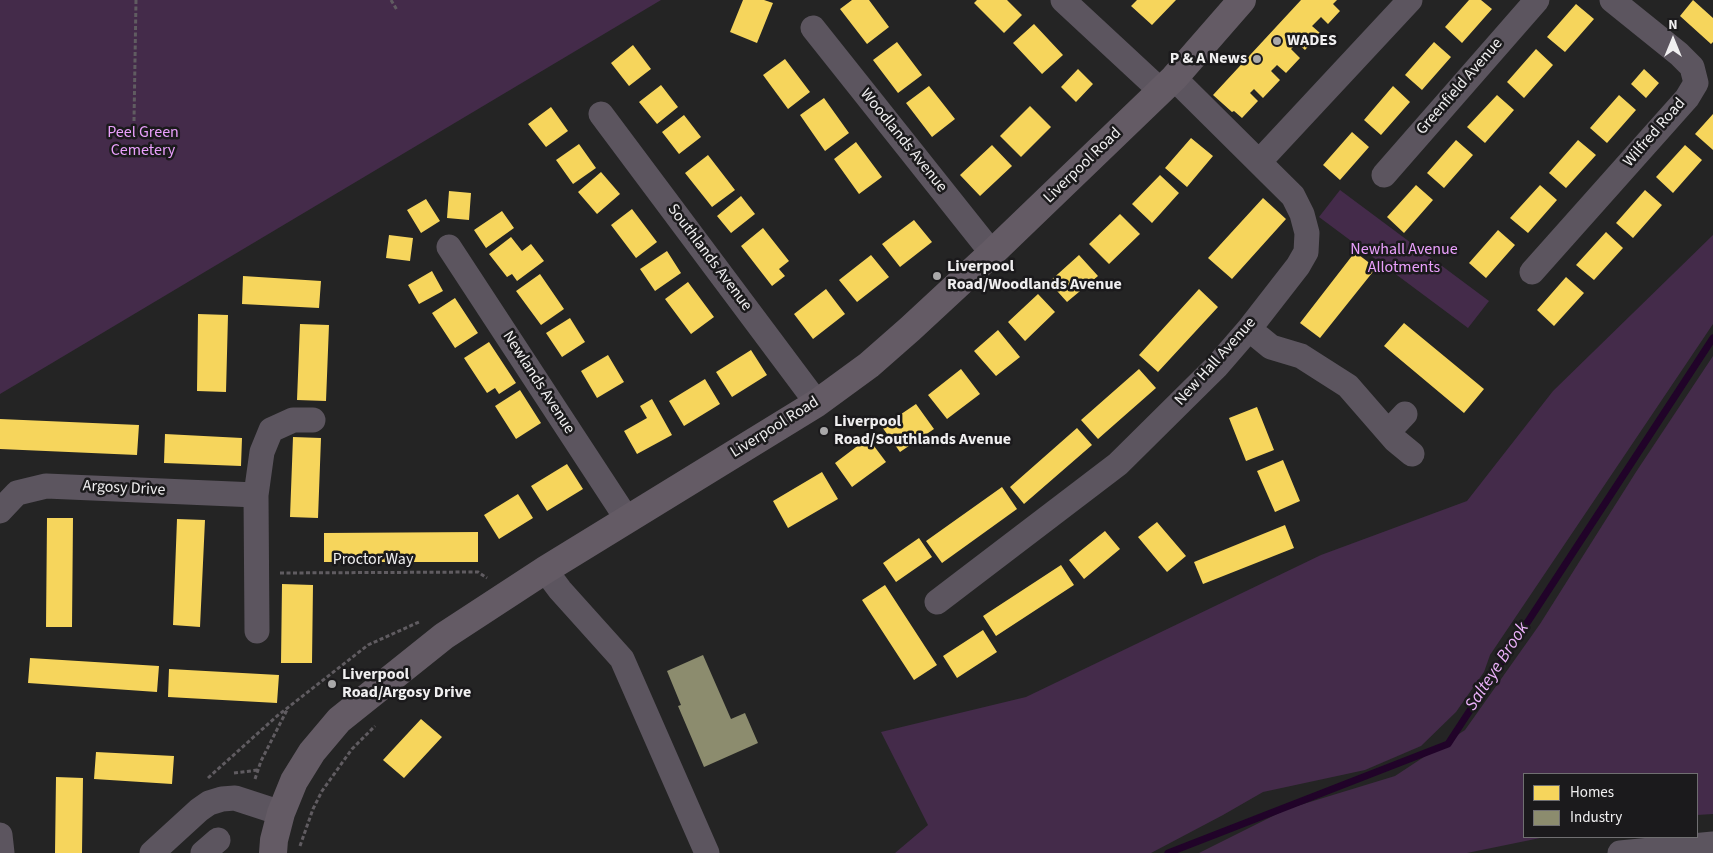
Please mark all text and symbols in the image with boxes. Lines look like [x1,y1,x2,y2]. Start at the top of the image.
north arrow [1648,15,1698,65]
text: N [1668,15,1678,35]
place label: WADES [1287,31,1337,51]
marker: WADES [1271,35,1283,47]
street label: Greenfield Avenue [1413,35,1507,139]
place label: P & A News [1170,49,1247,69]
marker: P & A News [1251,53,1263,65]
street label: Woodlands Avenue [855,85,951,197]
street label: Wilfred Road [1620,95,1690,171]
park label: Peel Green Cemetery [107,123,179,161]
street label: Liverpool Road [1040,124,1126,208]
street label: Southlands Avenue [663,201,755,315]
park label: Newhall Avenue Allotments [1350,240,1458,278]
place label: Liverpool Road/Woodlands Avenue [947,257,1122,295]
marker: Liverpool Road/Woodlands Avenue [931,270,943,282]
street label: New Hall Avenue [1171,314,1261,410]
street label: Newlands Avenue [498,328,578,438]
street label: Liverpool Road [727,393,823,463]
place label: Liverpool Road/Southlands Avenue [834,412,1011,450]
marker: Liverpool Road/Southlands Avenue [818,425,830,437]
street label: Argosy Drive [82,477,166,501]
street label: Proctor Way [333,550,413,570]
water label: Salteye Brook [1462,619,1534,715]
place label: Liverpool Road/Argosy Drive [342,665,471,703]
marker: Liverpool Road/Argosy Drive [326,678,338,690]
legend [1523,773,1698,838]
text: Homes [1570,782,1614,803]
text: Industry [1570,807,1622,828]

